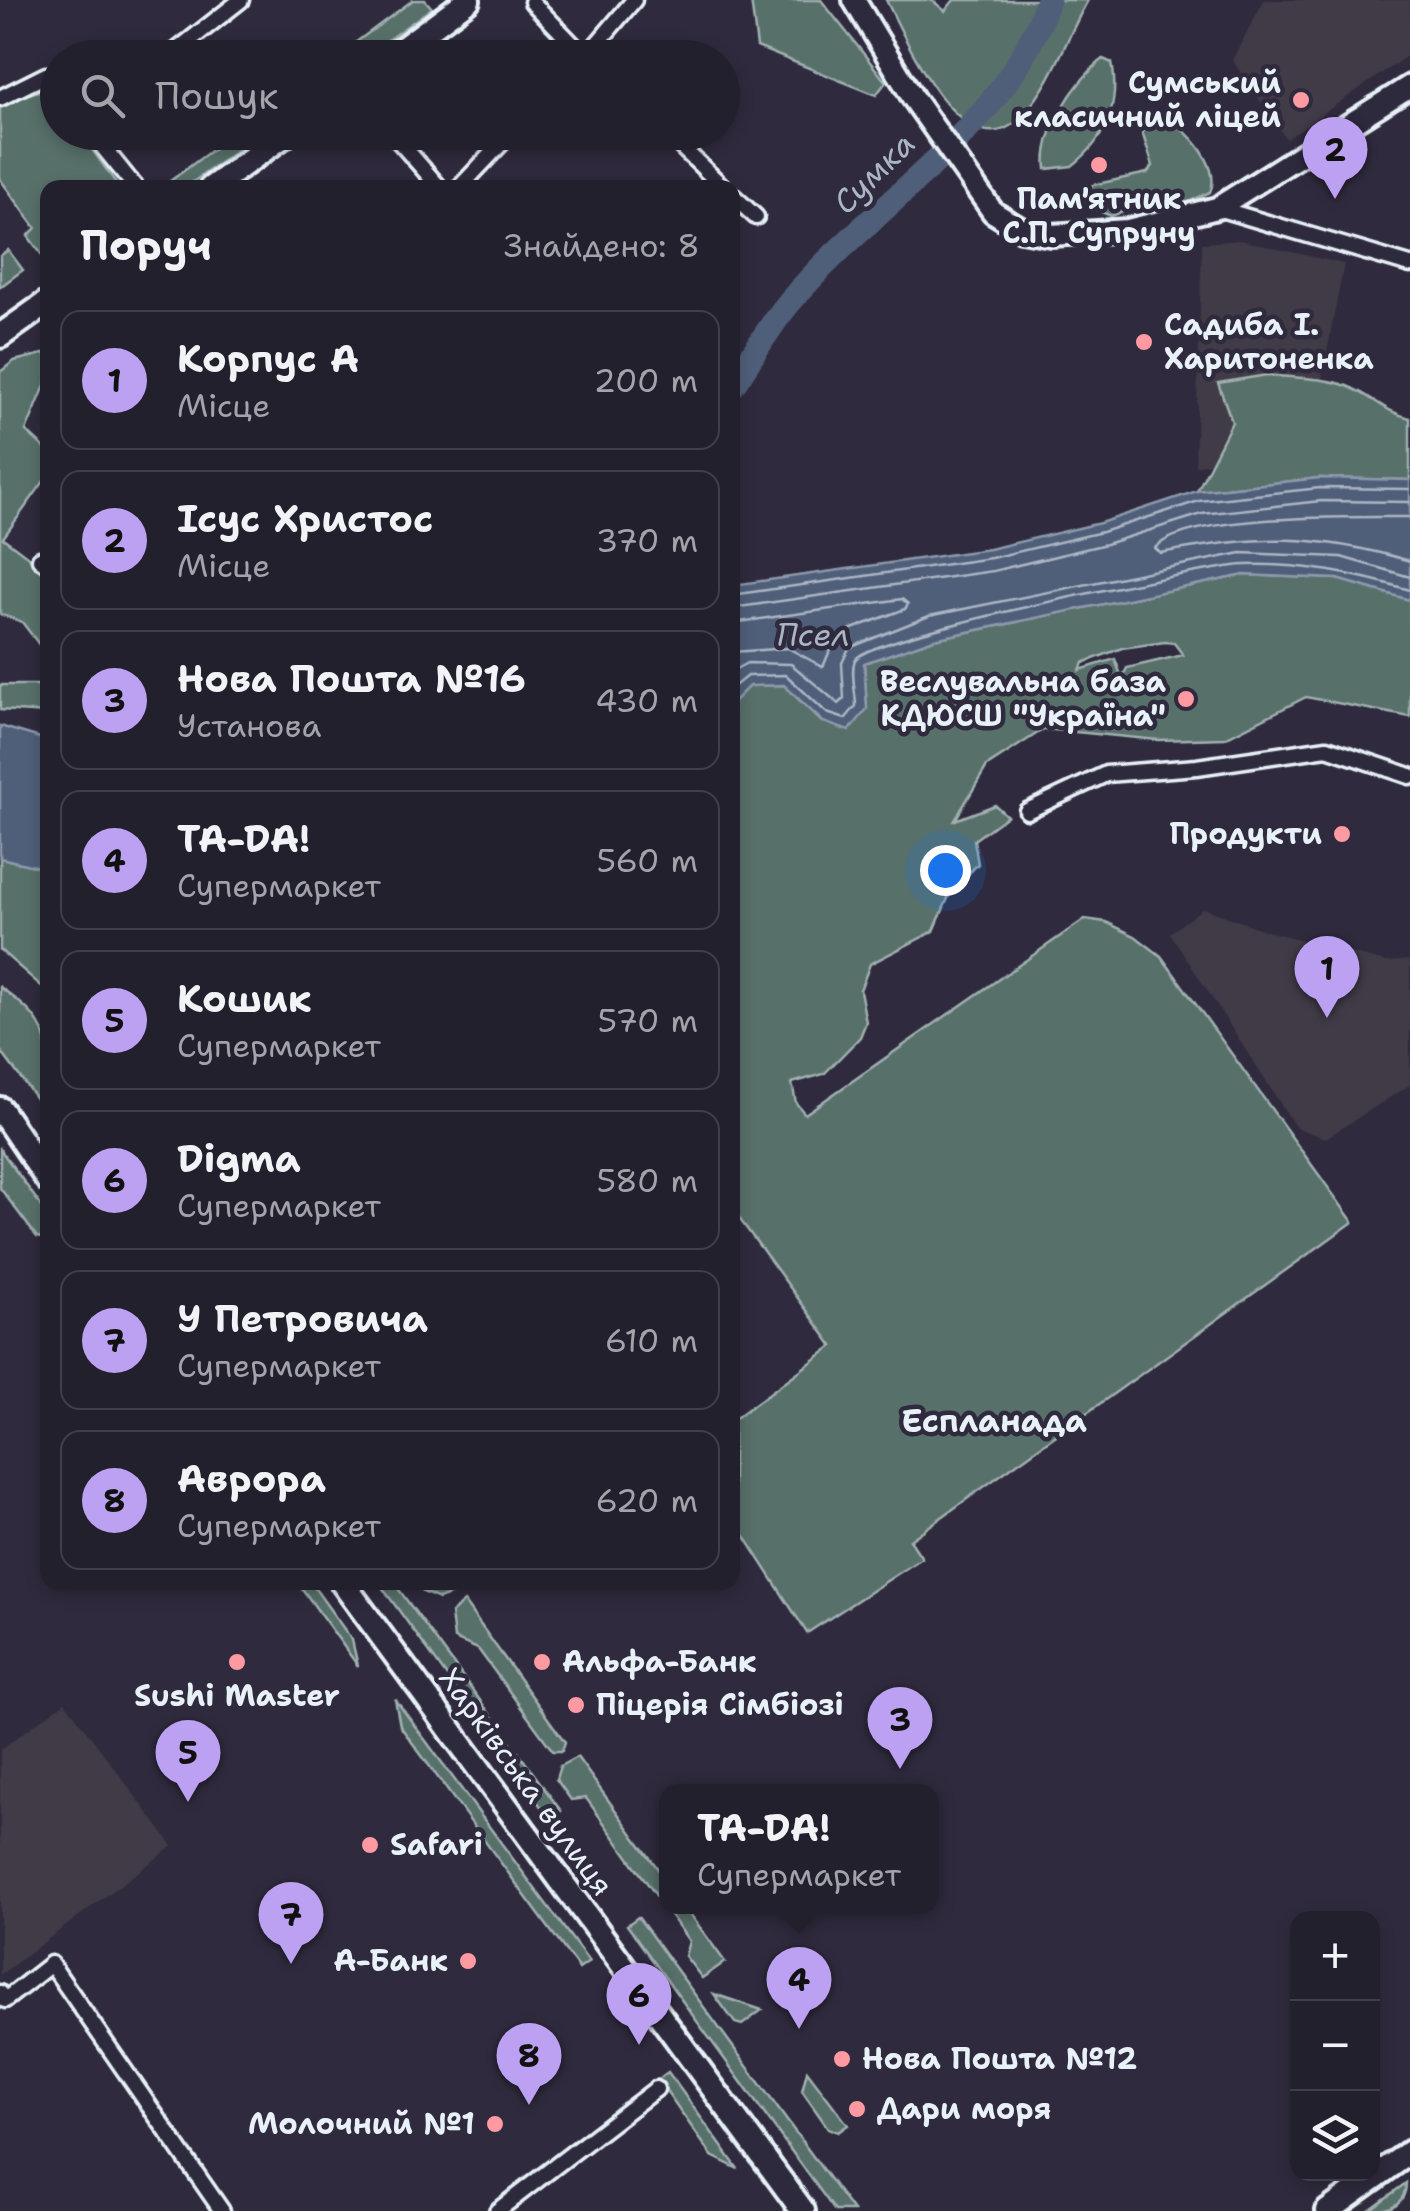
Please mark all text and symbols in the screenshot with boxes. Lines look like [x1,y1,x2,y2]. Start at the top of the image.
search box [40,40,740,150]
place label: Сумський класичний ліцей [1014,62,1281,137]
icon: search [75,68,130,123]
text: Пошук [155,70,278,121]
marker: Сумський класичний ліцей [1290,89,1312,111]
pin: 2 [1302,116,1368,199]
water label: Сумка [823,122,924,223]
marker: Пам'ятник С.П. Супруну [1088,154,1110,176]
place label: Пам'ятник С.П. Супруну [1002,178,1196,253]
text: Поруч [80,217,212,273]
text: Знайдено: 8 [504,224,700,267]
place label: Садиба І. Харитоненка [1164,304,1374,379]
marker: Садиба І. Харитоненка [1133,331,1155,353]
text: Корпус А [177,333,359,384]
text: 1 [107,359,122,402]
text: 200 m [594,359,698,402]
text: Місце [177,384,270,427]
text: Ісус Христос [177,493,434,544]
text: 2 [103,519,126,562]
text: 370 m [596,519,698,562]
text: Місце [177,544,270,587]
water label: Псел [777,613,849,656]
text: Нова Пошта №16 [177,653,526,704]
place label: Веслувальна база КДЮСШ "Україна" [880,661,1167,736]
text: 3 [103,679,126,722]
text: 430 m [595,679,698,722]
marker: Веслувальна база КДЮСШ "Україна" [1175,688,1197,710]
text: Установа [177,704,321,747]
text: TA-DA! [177,813,311,864]
place label: Продукти [1169,813,1322,854]
marker: Продукти [1331,823,1353,845]
text: 4 [103,839,126,882]
text: 560 m [596,839,698,882]
your location [920,845,971,896]
text: Супермаркет [177,864,381,907]
pin: 1 [1294,936,1360,1018]
text: Кошик [177,973,312,1024]
text: 5 [104,999,125,1042]
text: 570 m [597,999,698,1042]
text: Супермаркет [177,1024,381,1067]
text: Digma [177,1133,301,1184]
text: 6 [103,1159,126,1202]
text: 580 m [596,1159,698,1202]
text: Супермаркет [177,1184,381,1227]
text: У Петровича [177,1293,428,1344]
text: 7 [103,1319,126,1362]
text: 610 m [605,1319,698,1362]
text: Супермаркет [177,1344,381,1387]
district label: Еспланада [901,1399,1087,1442]
text: Аврора [177,1453,326,1504]
text: 8 [103,1479,126,1522]
text: 620 m [595,1479,698,1522]
text: Супермаркет [177,1504,381,1547]
place label: Альфа-Банк [562,1641,757,1682]
marker: Sushi Master [226,1651,248,1673]
marker: Альфа-Банк [531,1651,553,1673]
street label: Харківська вулиця [430,1659,623,1904]
place label: Sushi Master [134,1675,340,1716]
place label: Піцерія Сімбіозі [596,1684,844,1725]
pin: 3 [868,1686,932,1769]
marker: Піцерія Сімбіозі [565,1694,587,1716]
pin: 5 [156,1720,220,1802]
popup [659,1784,939,1914]
text: TA-DA! [697,1802,831,1853]
place label: Safari [390,1824,483,1865]
marker: Safari [359,1834,381,1856]
text: Супермаркет [697,1853,901,1896]
pin: 7 [258,1882,324,1964]
map controls [1290,1911,1380,2181]
button: + [1290,1911,1380,2001]
place label: А-Банк [333,1940,448,1981]
pin: 4 [766,1946,832,2029]
marker: А-Банк [457,1950,479,1972]
pin: 6 [606,1962,672,2045]
button: − [1290,2001,1380,2091]
pin: 8 [496,2022,562,2105]
place label: Нова Пошта №12 [862,2038,1137,2079]
marker: Нова Пошта №12 [831,2048,853,2070]
place label: Дари моря [877,2088,1052,2129]
button: layers [1290,2091,1380,2181]
marker: Дари моря [846,2098,868,2120]
place label: Молочний №1 [248,2103,475,2144]
marker: Молочний №1 [484,2113,506,2135]

